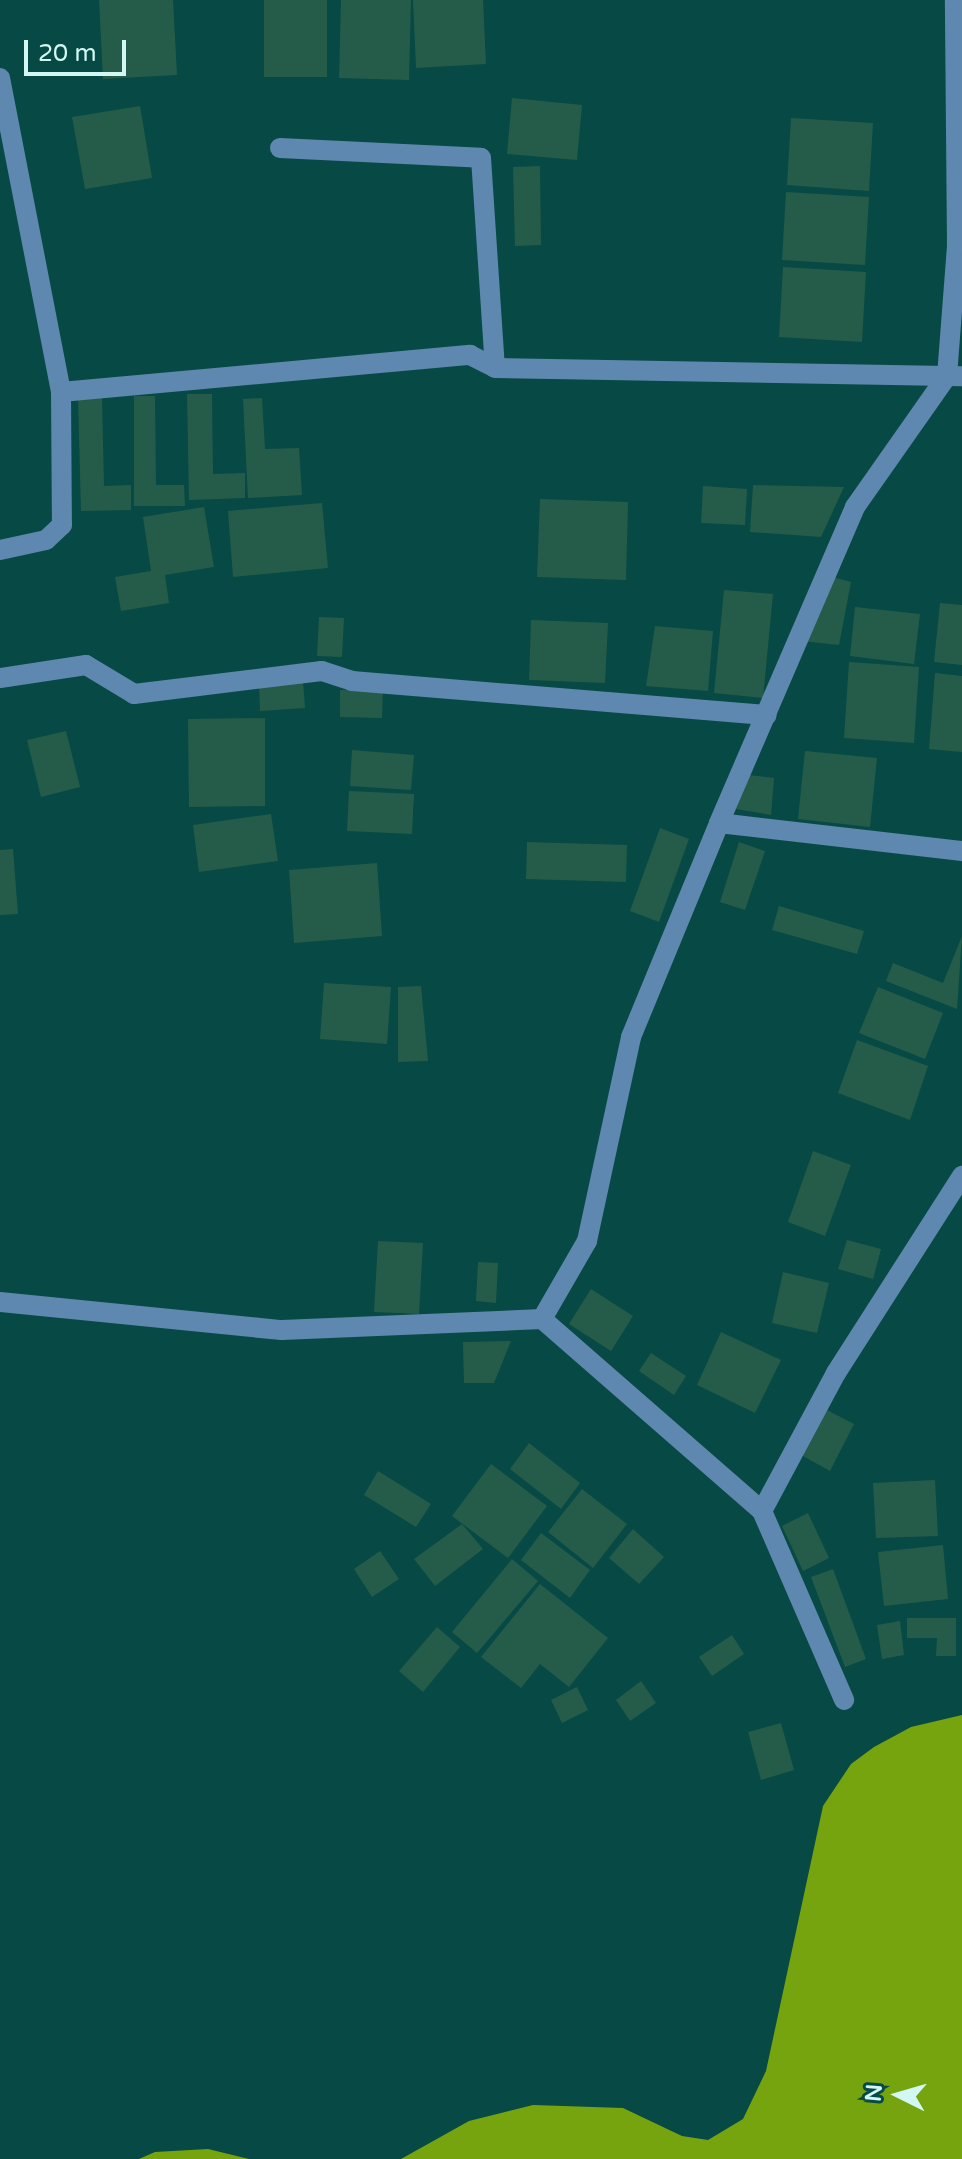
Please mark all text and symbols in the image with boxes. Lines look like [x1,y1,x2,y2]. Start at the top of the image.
scale bar [28,24,130,74]
text: 20 m [38,39,96,68]
north arrow [858,2055,938,2135]
text: N [860,2083,888,2103]

